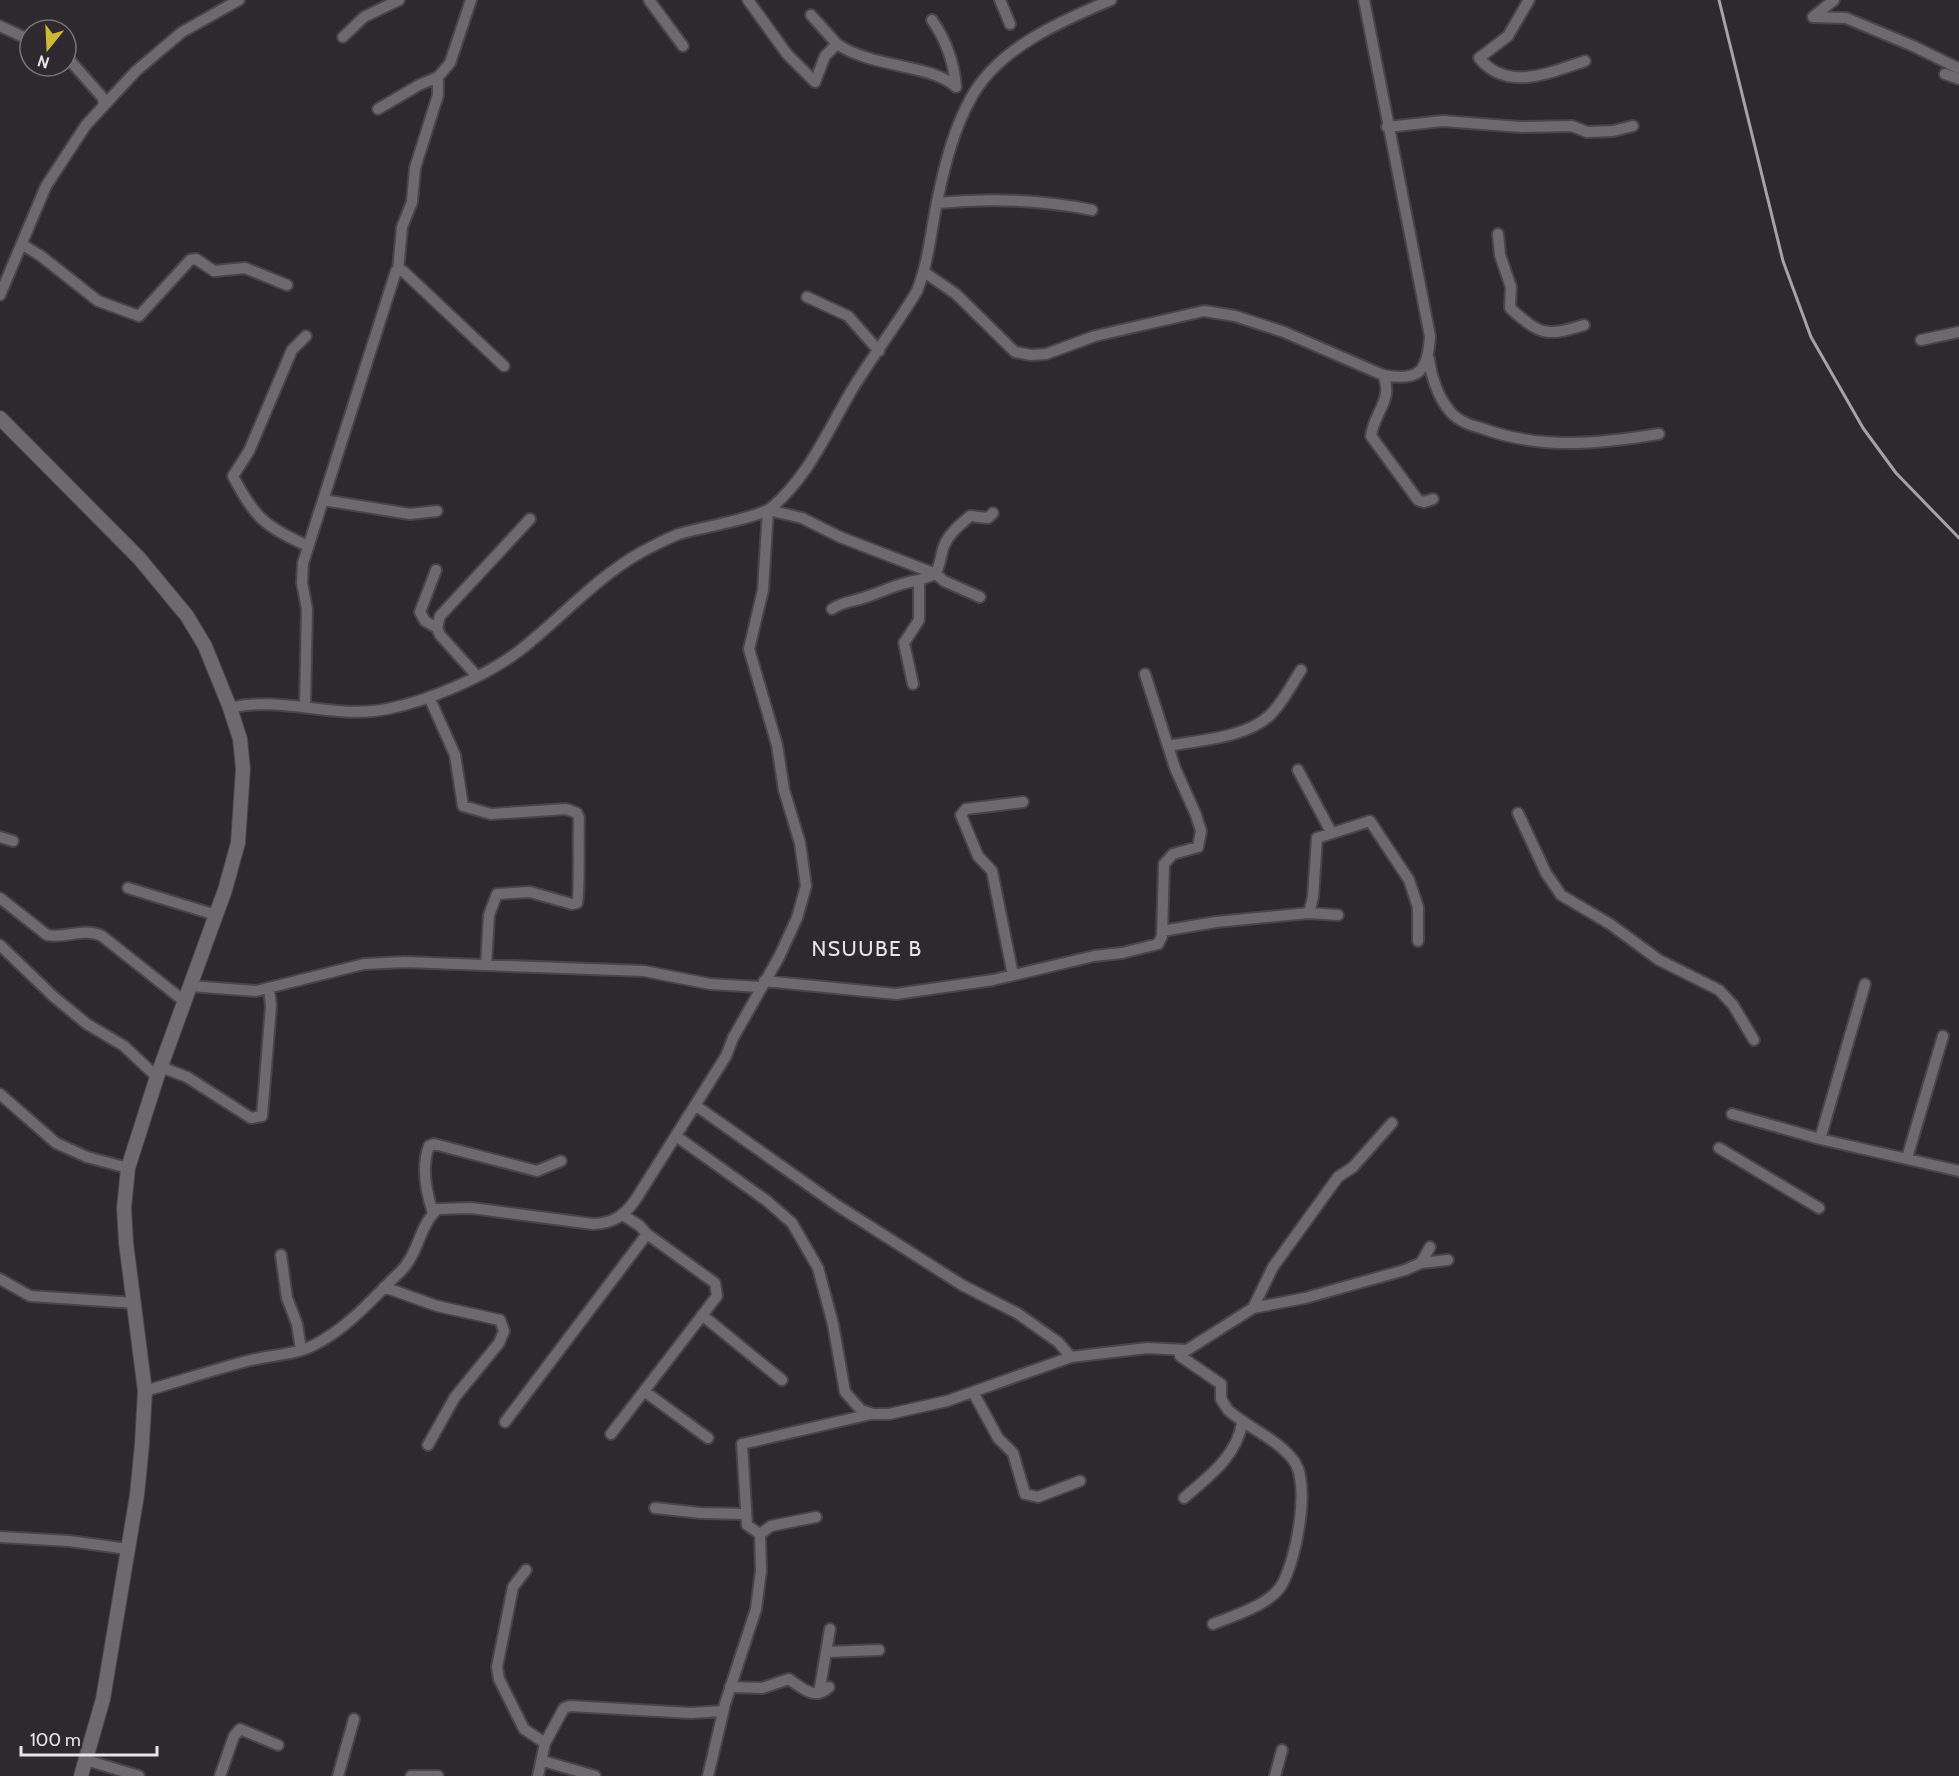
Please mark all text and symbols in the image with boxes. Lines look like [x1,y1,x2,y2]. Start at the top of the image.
north arrow [18,18,78,78]
text: N [35,51,52,73]
district label: NSUUBE B [812,936,922,961]
scale bar [21,1719,158,1757]
text: 100 m [30,1729,81,1751]

